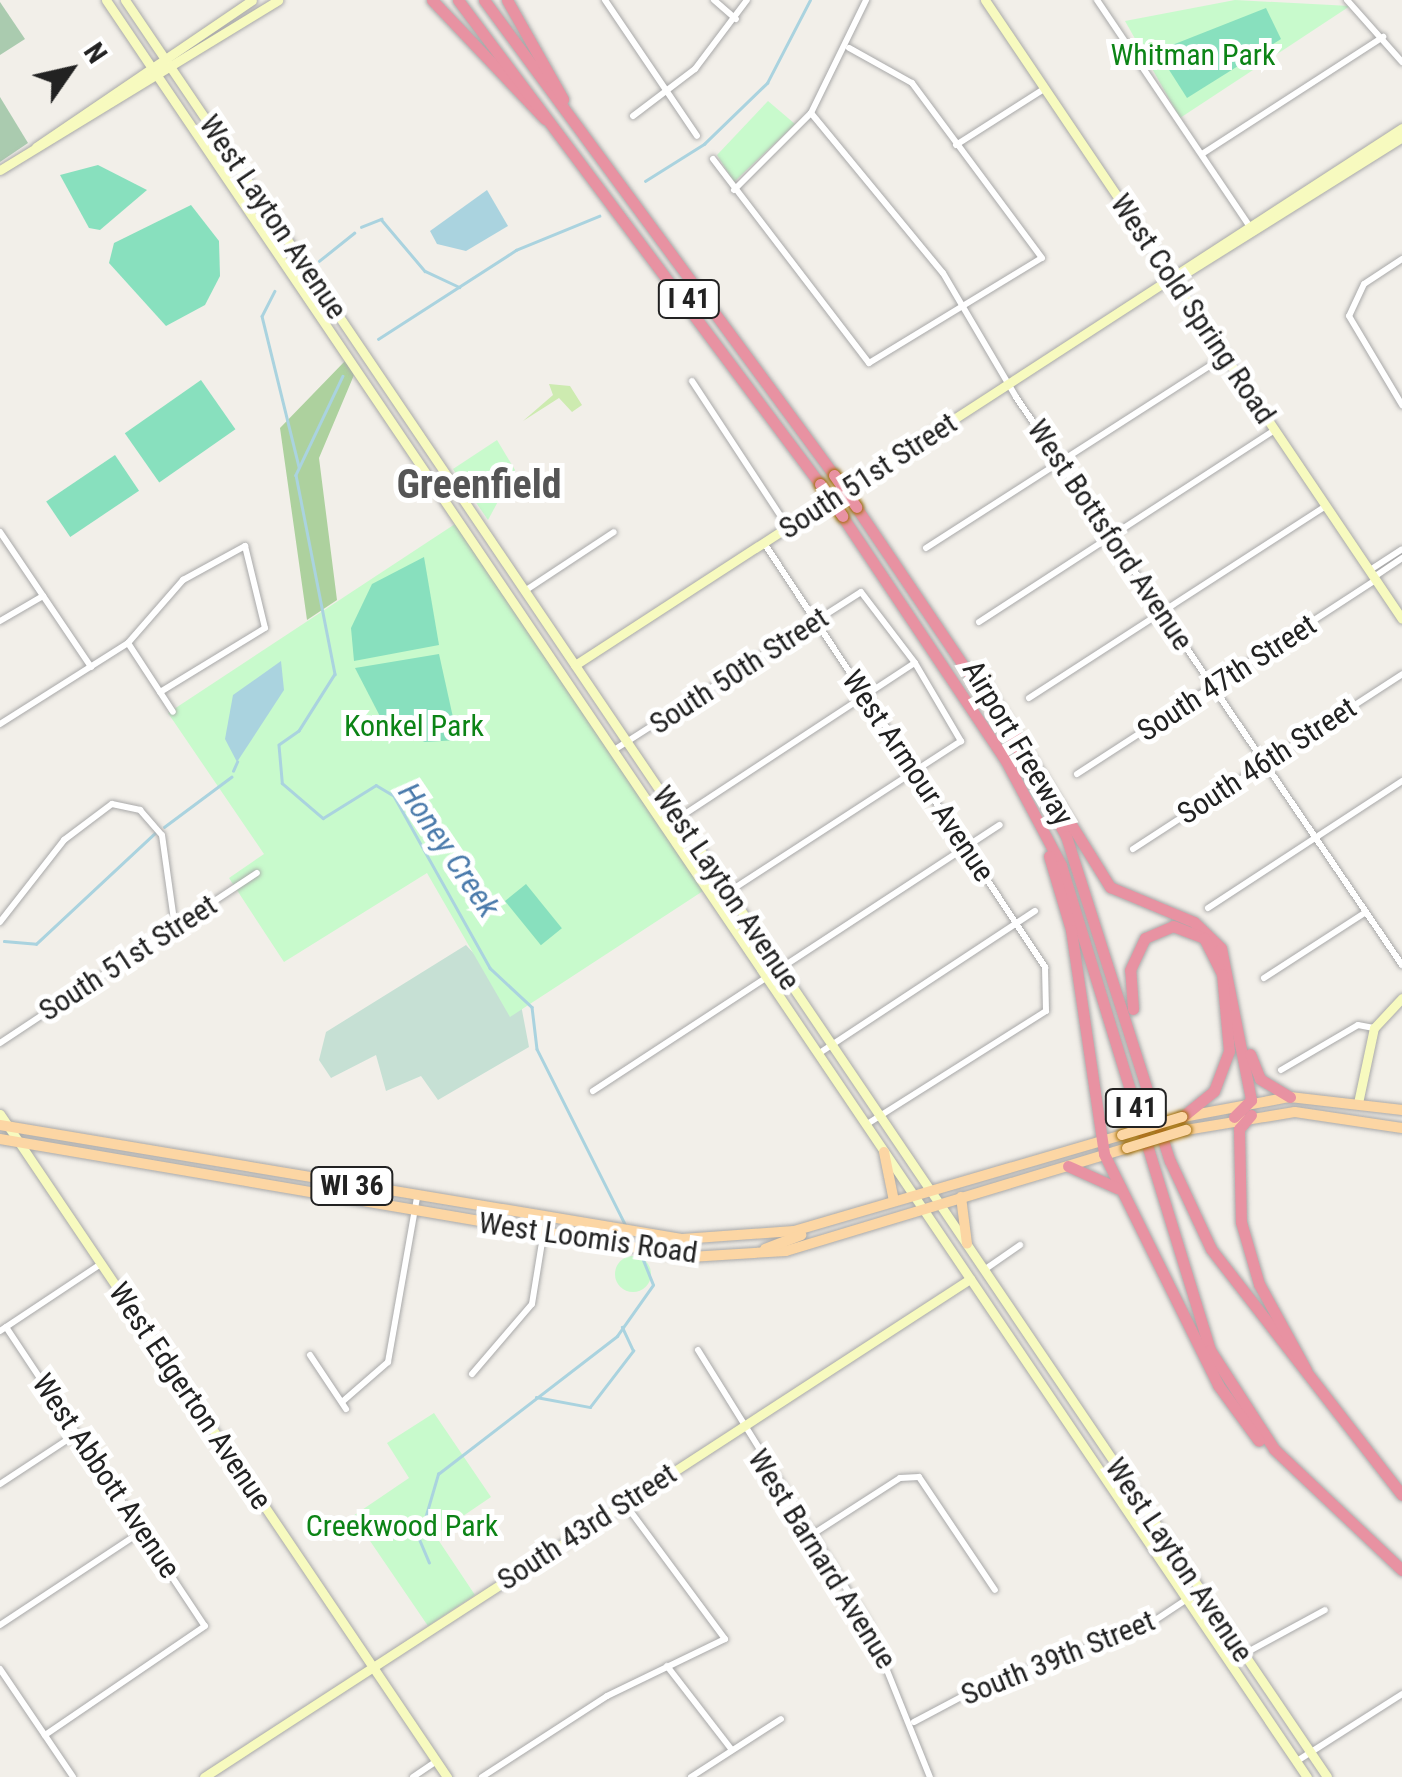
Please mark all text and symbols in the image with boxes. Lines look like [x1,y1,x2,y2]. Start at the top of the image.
north arrow [20,20,120,120]
text: N [77,37,114,69]
park label: Whitman Park [1111,37,1275,73]
street label: West Layton Avenue [191,108,355,326]
street label: West Cold Spring Road [1103,187,1283,431]
road number: I 41 [656,276,722,322]
street label: South 51st Street [772,405,964,547]
street label: West Bottsford Avenue [1019,413,1201,657]
district label: Greenfield [396,461,562,509]
street label: South 50th Street [643,600,835,742]
street label: South 47th Street [1131,607,1323,749]
street label: Airport Freeway [955,654,1081,832]
street label: West Armour Avenue [834,664,1002,888]
street label: South 46th Street [1171,690,1363,832]
park label: Konkel Park [344,708,484,744]
water label: Honey Creek [390,775,508,925]
street label: West Layton Avenue [644,779,808,997]
street label: South 51st Street [32,887,224,1029]
road number: I 41 [1104,1085,1168,1131]
road number: WI 36 [310,1163,394,1209]
street label: West Loomis Road [476,1205,700,1271]
street label: West Edgerton Avenue [101,1276,279,1516]
street label: West Abbott Avenue [24,1367,188,1585]
street label: West Barnard Avenue [740,1443,904,1675]
street label: West Layton Avenue [1097,1451,1261,1669]
street label: South 43rd Street [491,1456,683,1598]
park label: Creekwood Park [306,1508,498,1544]
street label: South 39th Street [956,1603,1160,1713]

